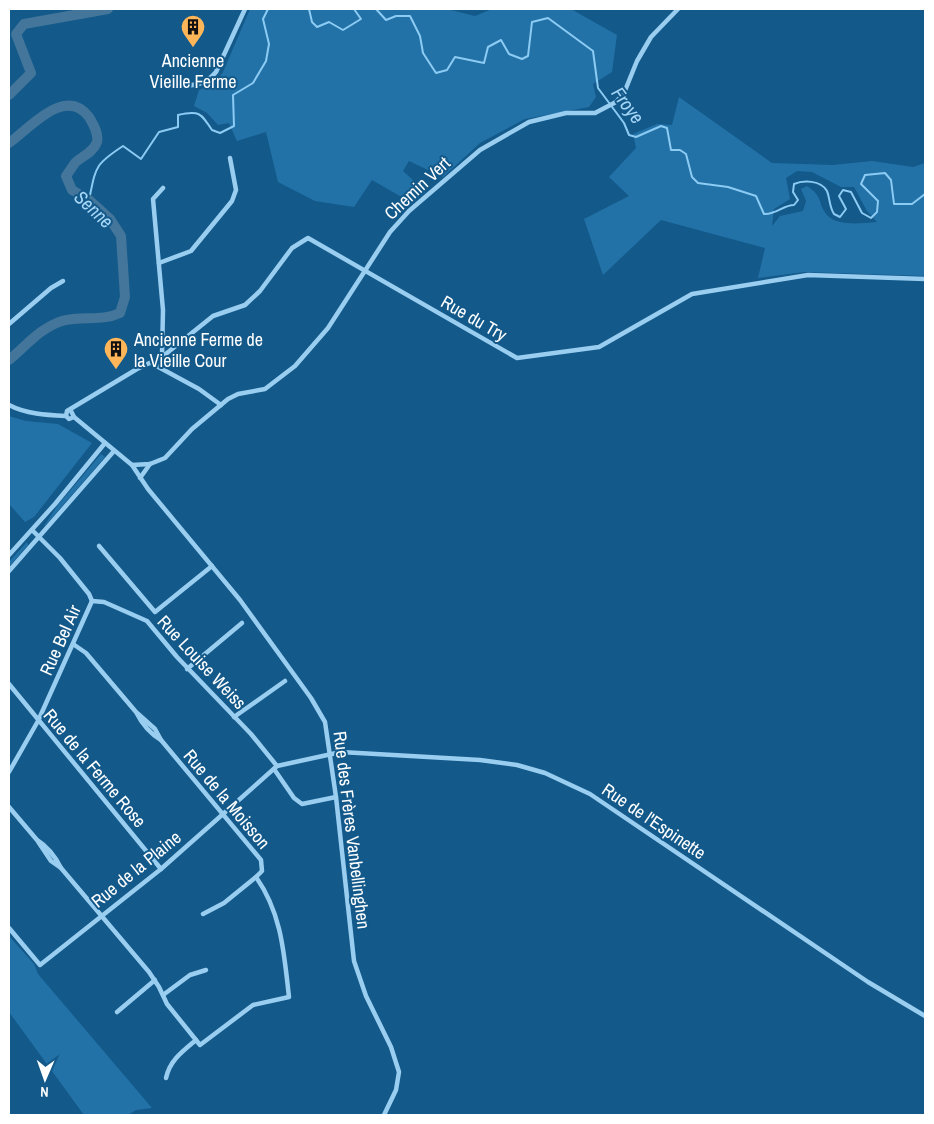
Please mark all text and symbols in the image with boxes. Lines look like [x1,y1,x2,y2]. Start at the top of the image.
building icon: Ancienne Vieille Ferme [180,14,206,48]
place label: Ancienne Vieille Ferme [150,48,236,94]
water label: Froye [606,81,650,129]
street label: Chemin Vert [378,151,456,225]
water label: Senne [69,184,119,234]
street label: Rue du Try [436,289,512,347]
place label: Ancienne Ferme de la Vieille Cour [133,327,263,373]
building icon: Ancienne Ferme de la Vieille Cour [103,336,129,370]
street label: Rue Bel Air [33,601,87,679]
street label: Rue Louise Weiss [152,609,252,715]
street label: Rue de la Ferme Rose [38,703,152,833]
street label: Rue des Frères Vanbellinghen [327,730,377,930]
street label: Rue de la Moisson [178,744,276,854]
street label: Rue de l'Espinette [597,777,711,865]
street label: Rue de la Plaine [86,825,186,913]
north arrow [20,1054,70,1104]
text: N [40,1083,49,1101]

